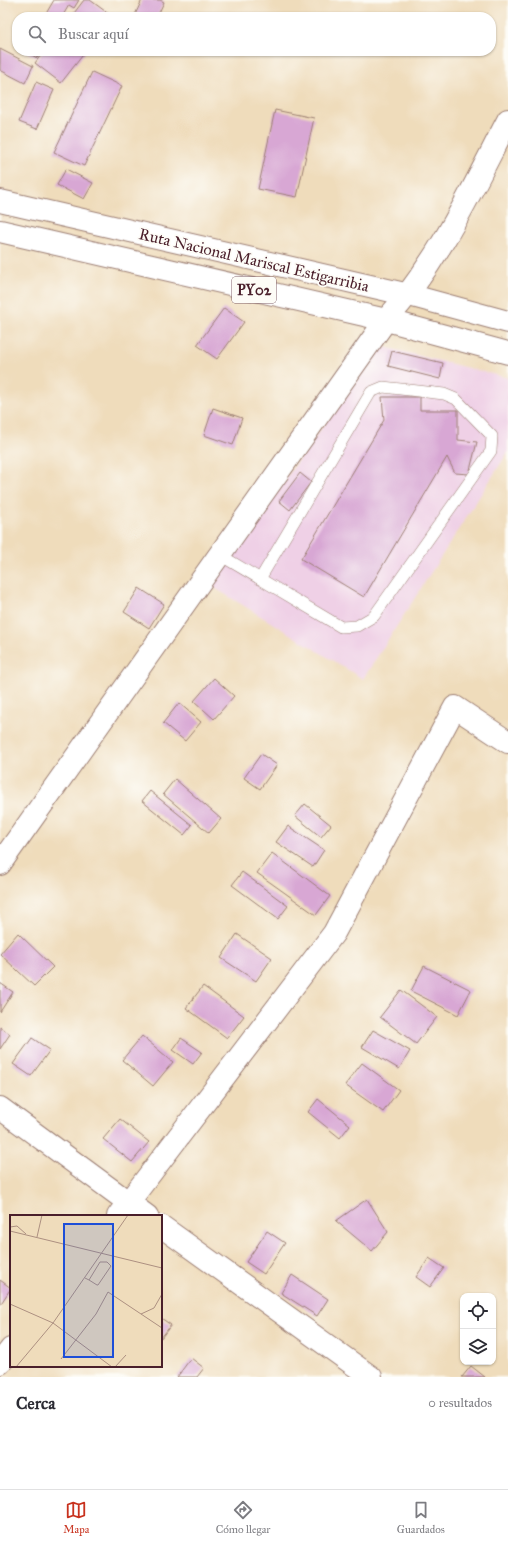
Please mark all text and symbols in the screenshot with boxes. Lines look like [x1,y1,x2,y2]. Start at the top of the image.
search box [12,12,496,56]
icon: search [26,23,48,45]
text: Buscar aquí [58,25,129,43]
street label: Ruta Nacional Mariscal Estigarribia [137,224,371,297]
road number: PY02 [232,277,276,303]
inset map [10,1215,162,1367]
map controls [460,1293,496,1365]
button: locate [460,1293,496,1329]
button: layers [460,1329,496,1365]
text: Cerca [16,1393,55,1414]
text: 0 resultados [428,1395,492,1411]
tab: Mapa [63,1499,89,1536]
tab: Cómo llegar [216,1499,270,1536]
tab: Guardados [397,1499,445,1536]

